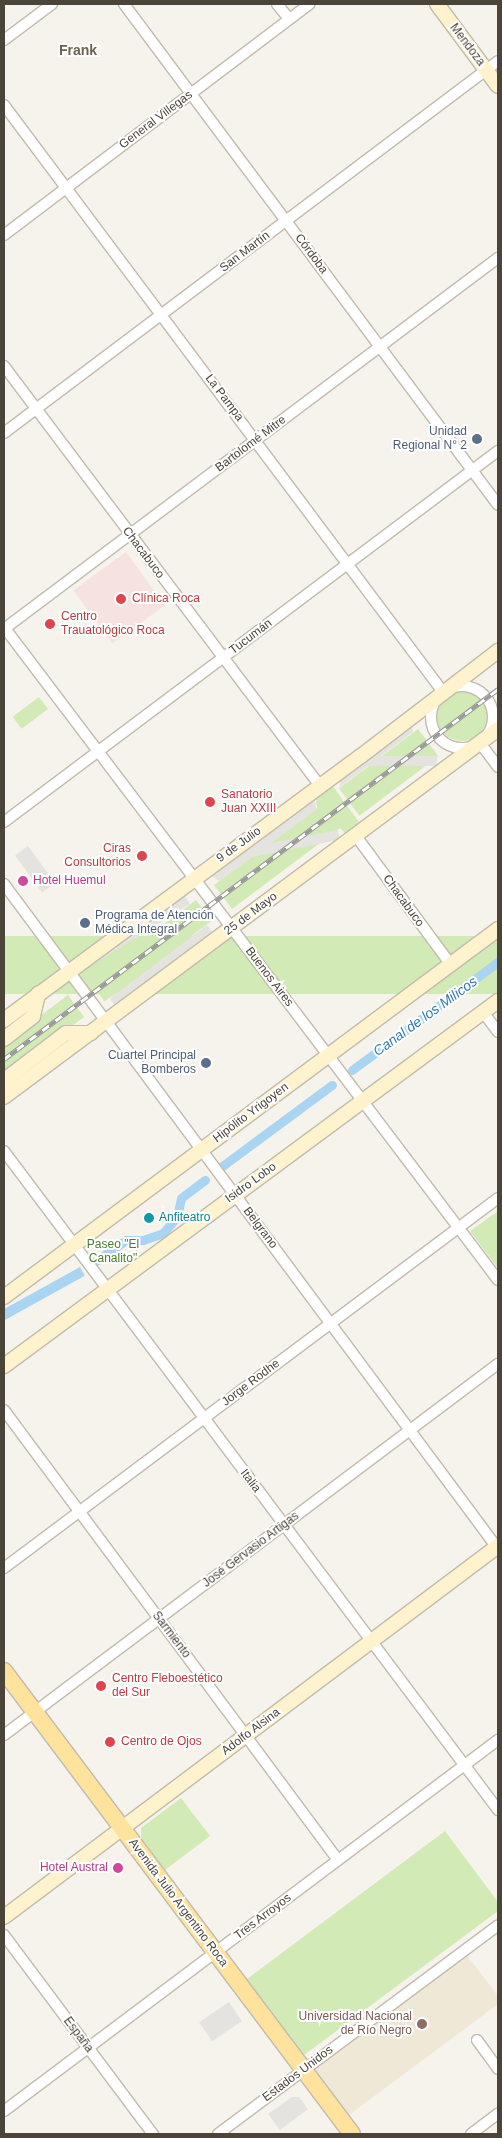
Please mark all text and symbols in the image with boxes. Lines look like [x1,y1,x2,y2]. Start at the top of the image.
street label: Mendoza [446,21,488,69]
district label: Frank [59,42,97,58]
street label: General Villegas [117,88,195,152]
street label: San Martín [217,229,273,275]
street label: Córdoba [291,231,331,277]
street label: La Pampa [202,372,246,424]
street label: Bartolomé Mitre [213,413,289,475]
place label: Unidad Regional N° 2 [393,425,467,453]
marker: Unidad Regional N° 2 [471,433,483,445]
street label: Chacabuco [119,524,167,582]
marker: Clínica Roca [114,592,128,606]
place label: Clínica Roca [132,592,200,606]
place label: Centro Trauatológico Roca [61,610,165,638]
street label: Tucumán [227,616,275,658]
marker: Centro Trauatológico Roca [43,617,57,631]
place label: Sanatorio Juan XXIII [221,788,276,816]
marker: Sanatorio Juan XXIII [203,795,217,809]
street label: 9 de Julio [214,824,264,866]
place label: Ciras Consultorios [64,842,131,870]
marker: Ciras Consultorios [135,849,149,863]
street label: Chacabuco [379,872,427,930]
place label: Hotel Huemul [33,874,106,888]
marker: Hotel Huemul [17,875,29,887]
street label: 25 de Mayo [222,889,280,939]
place label: Programa de Atención Médica Integral [95,909,214,937]
marker: Programa de Atención Médica Integral [79,917,91,929]
street label: Buenos Aires [242,944,296,1010]
water label: Canal de los Milicos [370,973,480,1059]
place label: Cuartel Principal Bomberos [108,1049,196,1077]
marker: Cuartel Principal Bomberos [200,1057,212,1069]
street label: Hipólito Yrigoyen [210,1080,292,1146]
street label: Isidro Lobo [223,1160,279,1206]
street label: Belgrano [240,1204,280,1252]
place label: Anfiteatro [159,1211,210,1225]
marker: Anfiteatro [143,1212,155,1224]
park label: Paseo "El Canalito" [87,1238,139,1266]
street label: Jorge Rodhe [219,1357,283,1409]
street label: Italia [237,1467,263,1495]
street label: José Gervasio Artigas [200,1509,302,1591]
street label: Sarmiento [149,1609,193,1661]
place label: Centro Fleboestético del Sur [112,1672,223,1700]
marker: Centro Fleboestético del Sur [94,1679,108,1693]
street label: Adolfo Alsina [219,1705,283,1759]
marker: Centro de Ojos [103,1735,117,1749]
place label: Centro de Ojos [121,1735,202,1749]
street label: Avenida Julio Argentino Roca [125,1836,231,1970]
place label: Hotel Austral [39,1861,108,1875]
marker: Hotel Austral [112,1862,124,1874]
street label: Tres Arroyos [231,1891,295,1943]
place label: Universidad Nacional de Río Negro [299,2010,412,2038]
street label: España [60,2014,96,2056]
marker: Universidad Nacional de Río Negro [416,2018,428,2030]
street label: Estados Unidos [260,2043,336,2105]

